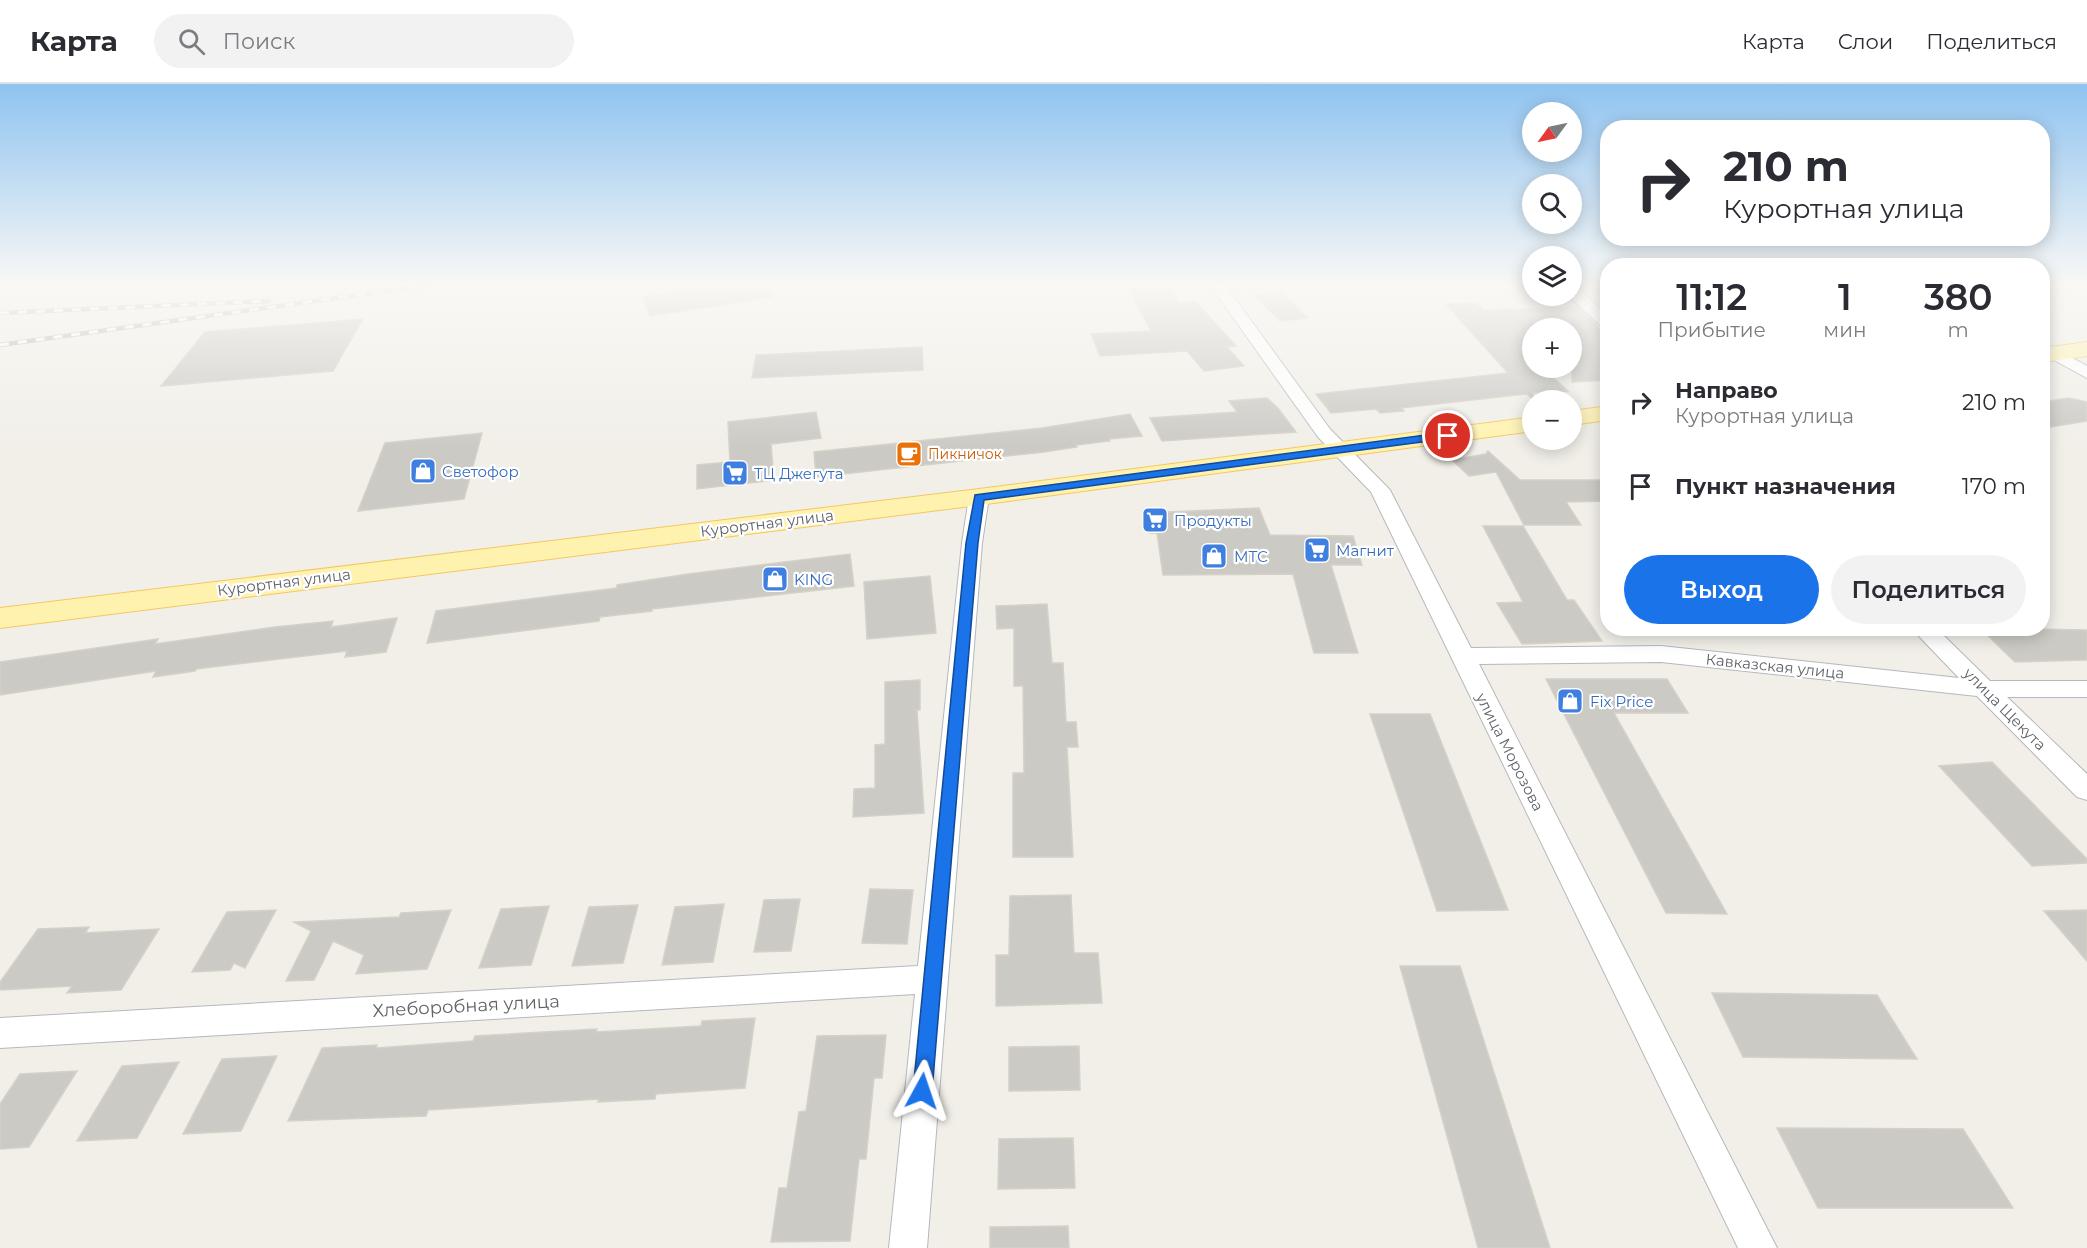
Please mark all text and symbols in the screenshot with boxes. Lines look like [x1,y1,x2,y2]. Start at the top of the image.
search box [154,14,574,68]
text: Карта [30,24,118,58]
icon: search [175,25,208,58]
text: Поиск [223,28,295,55]
text: Карта [1742,29,1805,54]
text: Слои [1838,29,1893,54]
text: Поделиться [1926,29,2057,54]
north arrow [1522,102,1582,162]
map controls [1522,102,1582,450]
text: 210 m [1723,140,1849,192]
icon: right [1624,144,1702,222]
button: search [1522,174,1582,234]
text: Курортная улица [1723,192,1964,225]
button: layers [1522,246,1582,306]
text: 11:12 [1676,275,1747,319]
text: 1 [1838,275,1852,319]
text: 380 [1924,275,1993,319]
button: + [1522,318,1582,378]
text: Прибытие [1657,318,1766,342]
text: мин [1823,318,1866,342]
text: m [1948,318,1969,342]
text: Направо [1675,377,1778,404]
icon: right [1624,386,1657,419]
text: 210 m [1962,389,2026,416]
button: − [1522,390,1582,450]
text: Курортная улица [1675,404,1854,428]
pin [1422,410,1473,461]
icon: arrive [1431,419,1464,452]
cafe icon: Пикничок [894,439,924,469]
place label: Пикничок [928,445,1002,463]
shop icon: Светофор [408,456,438,486]
supermarket icon: ТЦ Джегута [720,458,750,488]
place label: Светофор [442,462,519,481]
place label: ТЦ Джегута [754,464,843,483]
icon: arrive [1624,470,1657,503]
text: Пункт назначения [1675,473,1896,500]
text: 170 m [1962,473,2026,500]
street label: Курортная улица [699,505,835,541]
supermarket icon: Продукты [1140,505,1170,535]
place label: Продукты [1174,511,1252,530]
supermarket icon: Магнит [1302,535,1332,565]
shop icon: МТС [1199,541,1229,571]
place label: Магнит [1336,541,1395,560]
place label: МТС [1234,547,1268,566]
button: Выход [1624,555,1819,624]
button: Поделиться [1831,555,2026,624]
street label: Курортная улица [216,564,352,600]
shop icon: KING [760,564,790,594]
place label: KING [794,570,833,589]
street label: Кавказская улица [1705,649,1845,683]
street label: улица Щекута [1959,663,2050,754]
shop icon: Fix Price [1555,686,1585,716]
street label: улица Морозова [1472,689,1548,814]
place label: Fix Price [1590,692,1653,711]
street label: Хлеборобная улица [372,990,560,1022]
position arrow [890,1059,954,1123]

